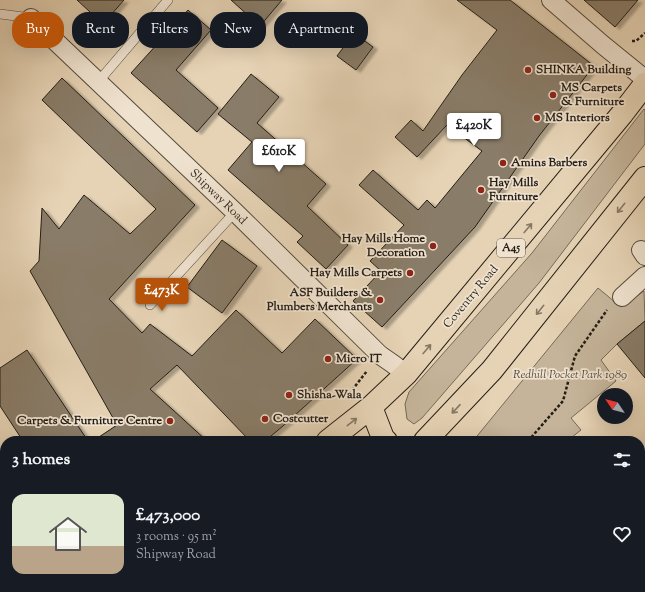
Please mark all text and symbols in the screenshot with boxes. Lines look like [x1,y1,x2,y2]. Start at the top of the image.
chip: Buy [12,12,64,48]
chip: Rent [72,12,129,48]
chip: Filters [137,12,202,48]
chip: New [210,12,266,48]
chip: Apartment [274,12,368,48]
place label: SHINKA Building [536,61,631,79]
marker: SHINKA Building [523,65,533,75]
place label: MS Carpets & Furniture [560,79,625,111]
marker: MS Carpets & Furniture [548,90,558,100]
place label: MS Interiors [544,109,610,127]
pin: £420K [446,113,502,147]
marker: MS Interiors [532,113,542,123]
text: £420K [456,117,492,135]
pin: £610K [251,139,307,173]
text: £610K [262,143,296,161]
place label: Amins Barbers [510,154,587,172]
marker: Amins Barbers [498,158,508,168]
street label: Shipway Road [185,165,251,229]
place label: Hay Mills Furniture [488,174,539,206]
marker: Hay Mills Furniture [476,185,486,195]
one-way arrow [616,203,625,214]
one-way arrow [524,222,533,233]
place label: Hay Mills Home Decoration [341,230,426,262]
road number: A45 [497,239,525,257]
marker: Hay Mills Home Decoration [428,241,438,251]
street label: Coventry Road [439,261,503,333]
place label: Hay Mills Carpets [309,264,402,282]
marker: Hay Mills Carpets [405,268,415,278]
pin: £473K [134,278,190,312]
text: £473K [145,282,179,300]
place label: ASF Builders & Plumbers Merchants [266,284,373,316]
marker: ASF Builders & Plumbers Merchants [375,295,385,305]
one-way arrow [535,304,544,315]
one-way arrow [423,344,432,355]
place label: Micro IT [335,350,382,368]
marker: Micro IT [323,354,333,364]
park label: Redhill Pocket Park 1989 [513,366,627,384]
place label: Shisha-Wala [297,386,362,404]
north arrow [597,388,633,424]
map controls [597,388,633,424]
marker: Shisha-Wala [284,390,294,400]
one-way arrow [451,404,460,414]
place label: Costcutter [273,410,329,428]
place label: Carpets & Furniture Centre [17,412,162,430]
marker: Costcutter [260,414,270,424]
marker: Carpets & Furniture Centre [165,416,175,426]
one-way arrow [347,417,358,426]
text: 3 homes [12,448,70,472]
icon: filters [611,449,633,471]
text: £473,000 [136,504,200,528]
icon: home [44,510,92,558]
icon: heart [611,523,633,545]
text: 3 rooms · 95 m² [136,528,217,546]
text: Shipway Road [136,546,216,564]

